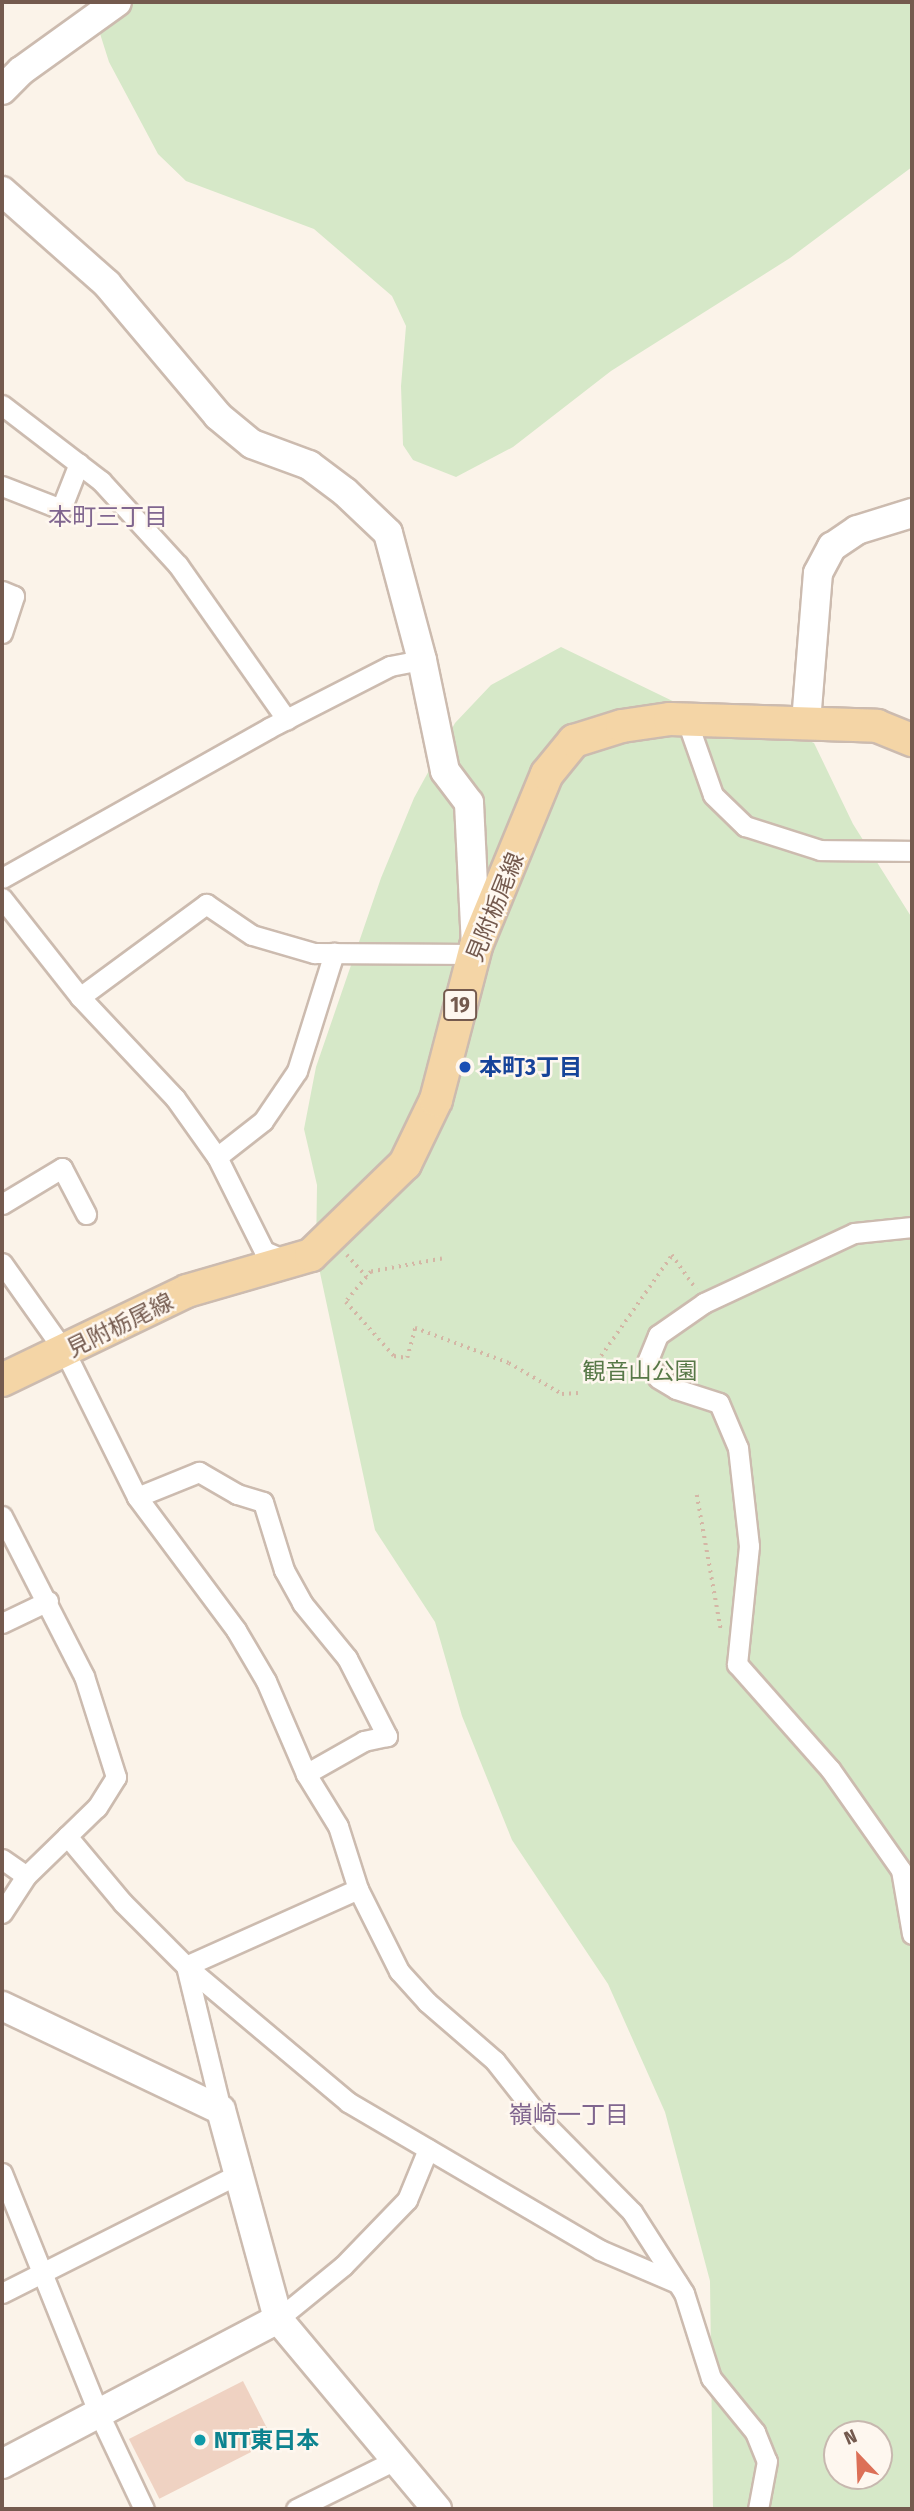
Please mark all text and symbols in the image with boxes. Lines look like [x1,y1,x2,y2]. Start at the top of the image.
district label: 本町三丁目 [48,504,168,532]
street label: 見附栃尾線 [461,849,529,965]
road number: 19 [442,988,477,1023]
place label: 本町3丁目 [479,1053,582,1081]
marker: 本町3丁目 [457,1059,473,1075]
street label: 見附栃尾線 [62,1287,178,1363]
park label: 観音山公園 [583,1357,697,1385]
district label: 嶺崎一丁目 [509,2102,629,2130]
north arrow [823,2420,893,2490]
text: N [841,2424,860,2450]
place label: NTT東日本 [214,2426,319,2454]
marker: NTT東日本 [192,2432,208,2448]

